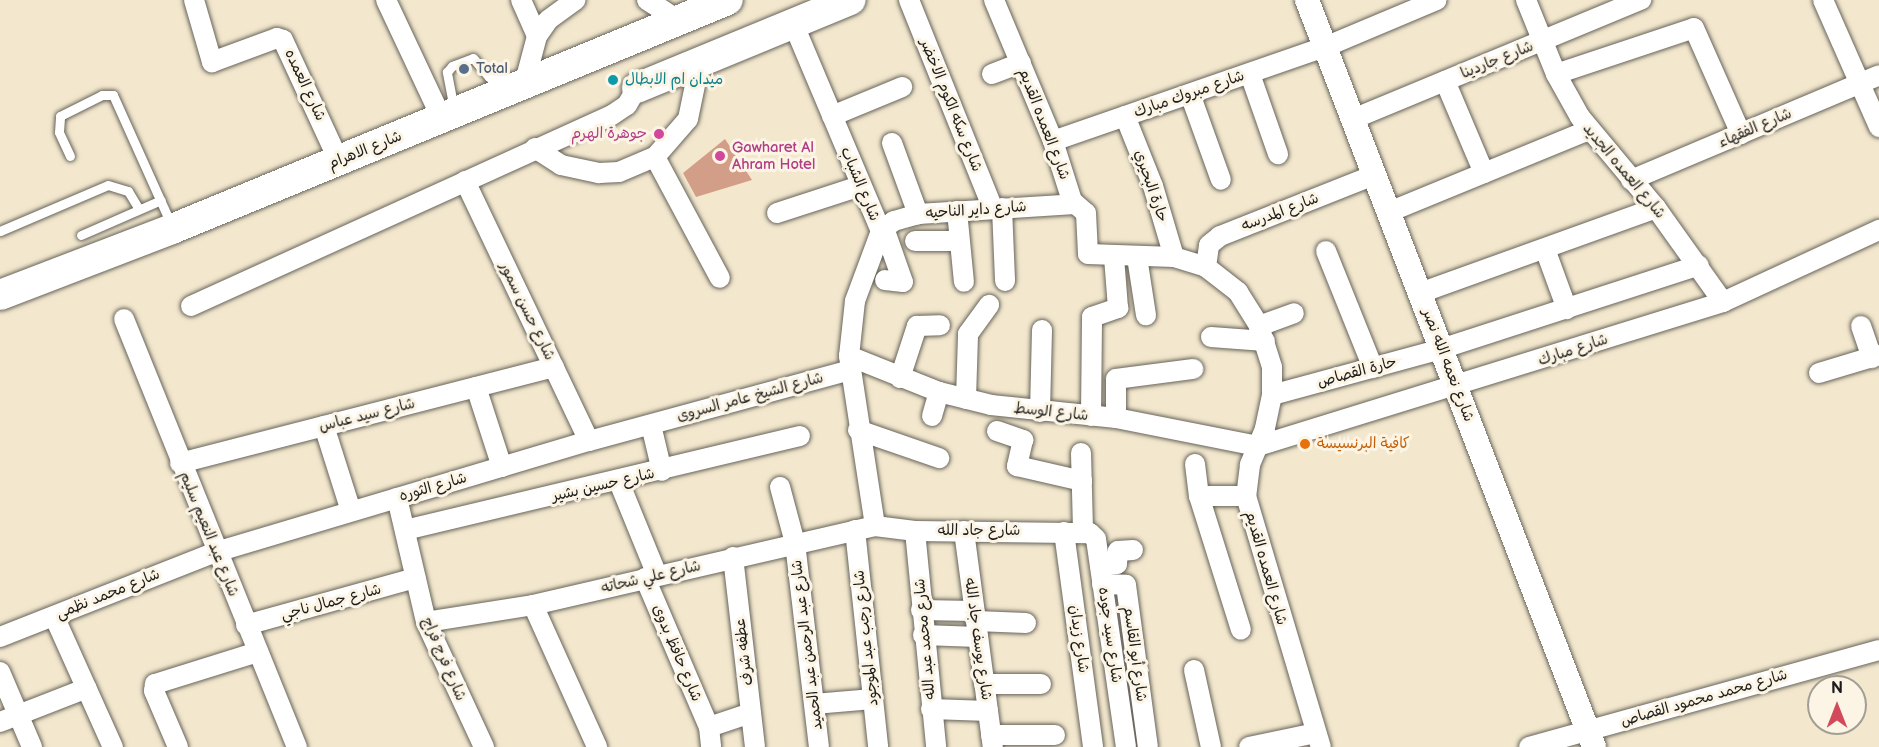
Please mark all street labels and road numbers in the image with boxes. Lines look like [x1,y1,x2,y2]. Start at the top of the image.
street label: شارع سكه الكوم الاخضر [916,36,986,174]
street label: شارع جاردينا [1458,37,1536,83]
street label: شارع العمده [281,46,329,124]
street label: شارع العمده القديم [1014,66,1074,182]
street label: شارع مبروك مبارك [1131,67,1247,121]
street label: شارع الفقهاء [1716,104,1794,152]
street label: شارع العمده الجديد [1579,120,1669,222]
street label: شارع الاهرام [325,127,405,173]
street label: شارع الشباب [836,144,884,224]
street label: حارة البحيري [1130,148,1172,224]
street label: شارع المدرسه [1239,189,1321,235]
street label: شارع داير الناحيه [925,197,1027,223]
street label: شارع حسن سمور [495,259,559,363]
street label: شارع نعمه الله نصر [1418,306,1478,424]
street label: شارع مبارك [1536,330,1610,370]
street label: حارة القصاص [1315,353,1399,391]
street label: شارع الشيخ عامر السروى [675,369,825,425]
street label: شارع سيد عباس [317,394,417,436]
street label: شارع الوسط [1013,399,1089,425]
street label: شارع حسين بشير [550,464,656,506]
street label: شارع عبد النعيم سليم [176,469,242,599]
street label: شارع الثوره [397,469,469,505]
street label: شارع العمده القديم [1241,509,1291,627]
street label: شارع جاد الله [938,522,1020,540]
street label: شارع علي شحاته [599,557,703,597]
street label: شارع عبد الرحمن عبد الحميد [788,559,826,731]
street label: شارع محمد نظمى [54,565,162,623]
street label: شارع رجب عبد الموجود [850,569,882,707]
street label: شارع يوسف جاد الله [961,577,995,701]
street label: شارع محمد عبد الله [911,578,939,700]
street label: شارع جمال ناجي [279,580,383,624]
street label: شارع سيد جوده [1094,586,1126,684]
street label: شارع حافظ بدوى [648,602,706,704]
street label: شارع زيدان [1065,604,1093,674]
street label: شارع أبو القاسم [1119,605,1151,703]
street label: شارع فرج فراج [418,614,470,704]
street label: عطفه شرف [731,617,757,687]
street label: شارع محمد محمود القصاص [1618,666,1790,730]

